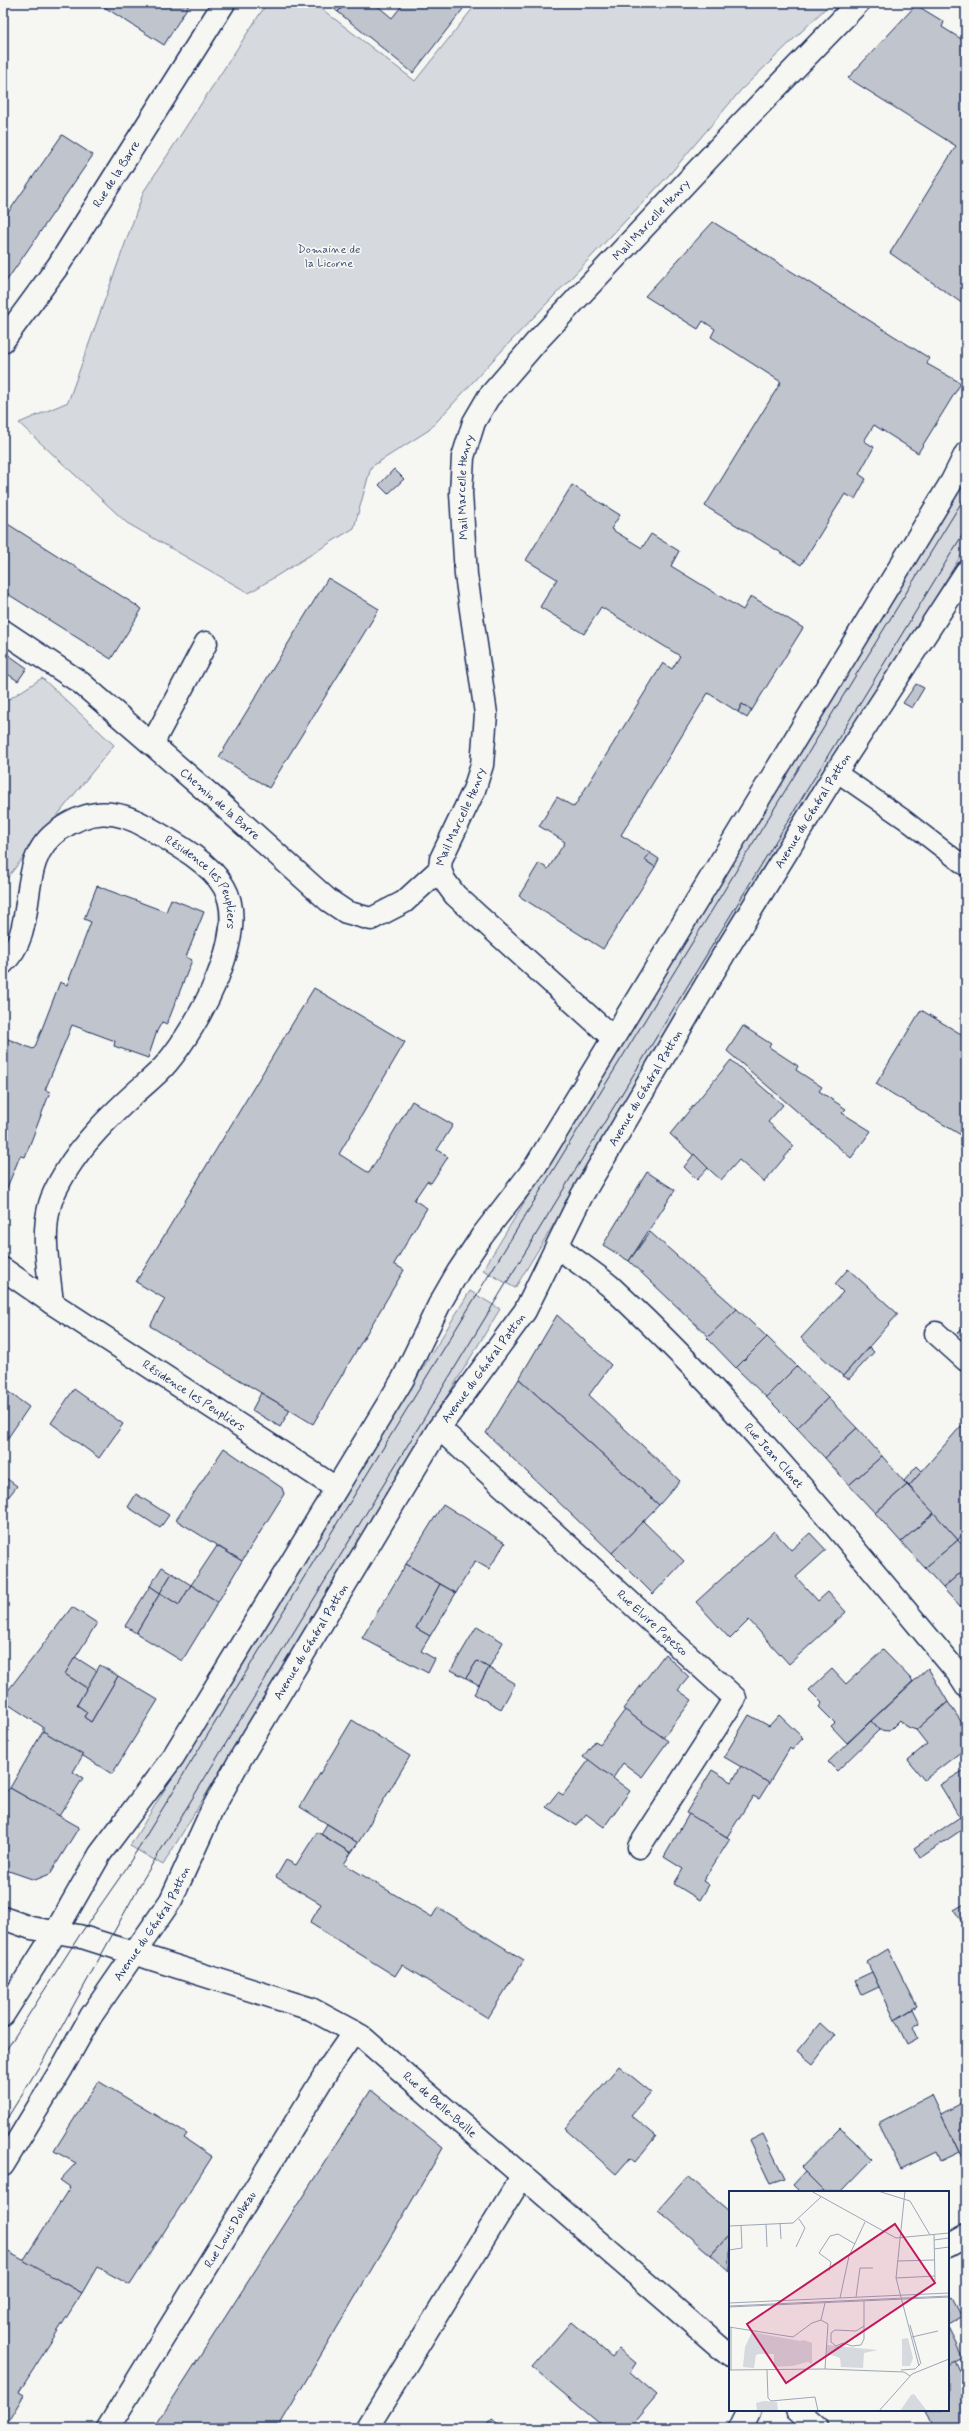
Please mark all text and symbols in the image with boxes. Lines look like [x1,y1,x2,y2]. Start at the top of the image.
street label: Rue de la Barre [90,137,144,211]
street label: Mail Marcelle Henry [609,176,694,265]
park label: Domaine de la Licorne [298,242,360,272]
street label: Mail Marcelle Henry [454,433,479,540]
street label: Avenue du Général Patton [772,751,855,872]
street label: Chemin de la Barre [176,765,263,844]
street label: Mail Marcelle Henry [433,766,490,866]
street label: Résidence les Peupliers [161,832,238,930]
street label: Avenue du Général Patton [606,1027,686,1150]
street label: Avenue du Général Patton [438,1310,530,1426]
street label: Résidence les Peupliers [139,1357,248,1436]
street label: Rue Jean Clénet [740,1420,807,1493]
street label: Avenue du Général Patton [271,1581,352,1703]
street label: Rue Elvire Popesco [613,1587,691,1660]
street label: Avenue du Général Patton [111,1864,194,1984]
street label: Rue de Belle-Beille [399,2069,480,2142]
street label: Rue Louis Dolbeau [201,2189,260,2271]
inset map [729,2191,949,2411]

